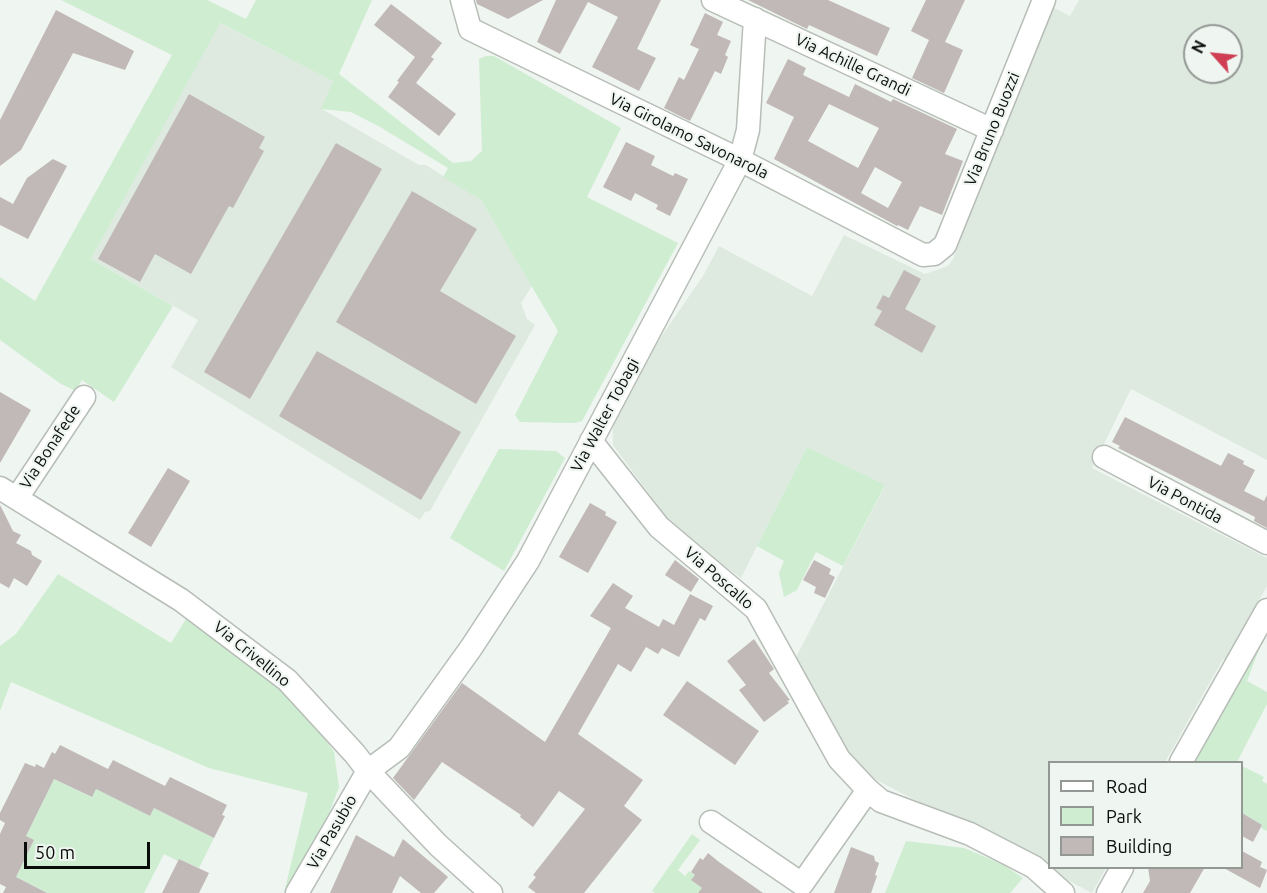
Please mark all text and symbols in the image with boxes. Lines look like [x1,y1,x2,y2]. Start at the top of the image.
north arrow [1183,24,1243,84]
street label: Via Achille Grandi [792,30,914,100]
text: N [1188,37,1209,56]
street label: Via Bruno Buozzi [960,69,1024,189]
street label: Via Girolamo Savonarola [606,89,772,183]
street label: Via Walter Tobagi [567,355,643,475]
street label: Via Bonafede [16,401,84,493]
street label: Via Pontida [1144,472,1226,528]
street label: Via Poscallo [680,543,758,613]
street label: Via Crivellino [210,617,294,691]
legend [1048,761,1243,869]
text: Road [1106,776,1148,796]
street label: Via Pasubio [303,791,361,873]
text: Park [1106,806,1142,826]
scale bar [27,830,153,868]
text: Building [1106,836,1172,856]
text: 50 m [35,842,75,862]

